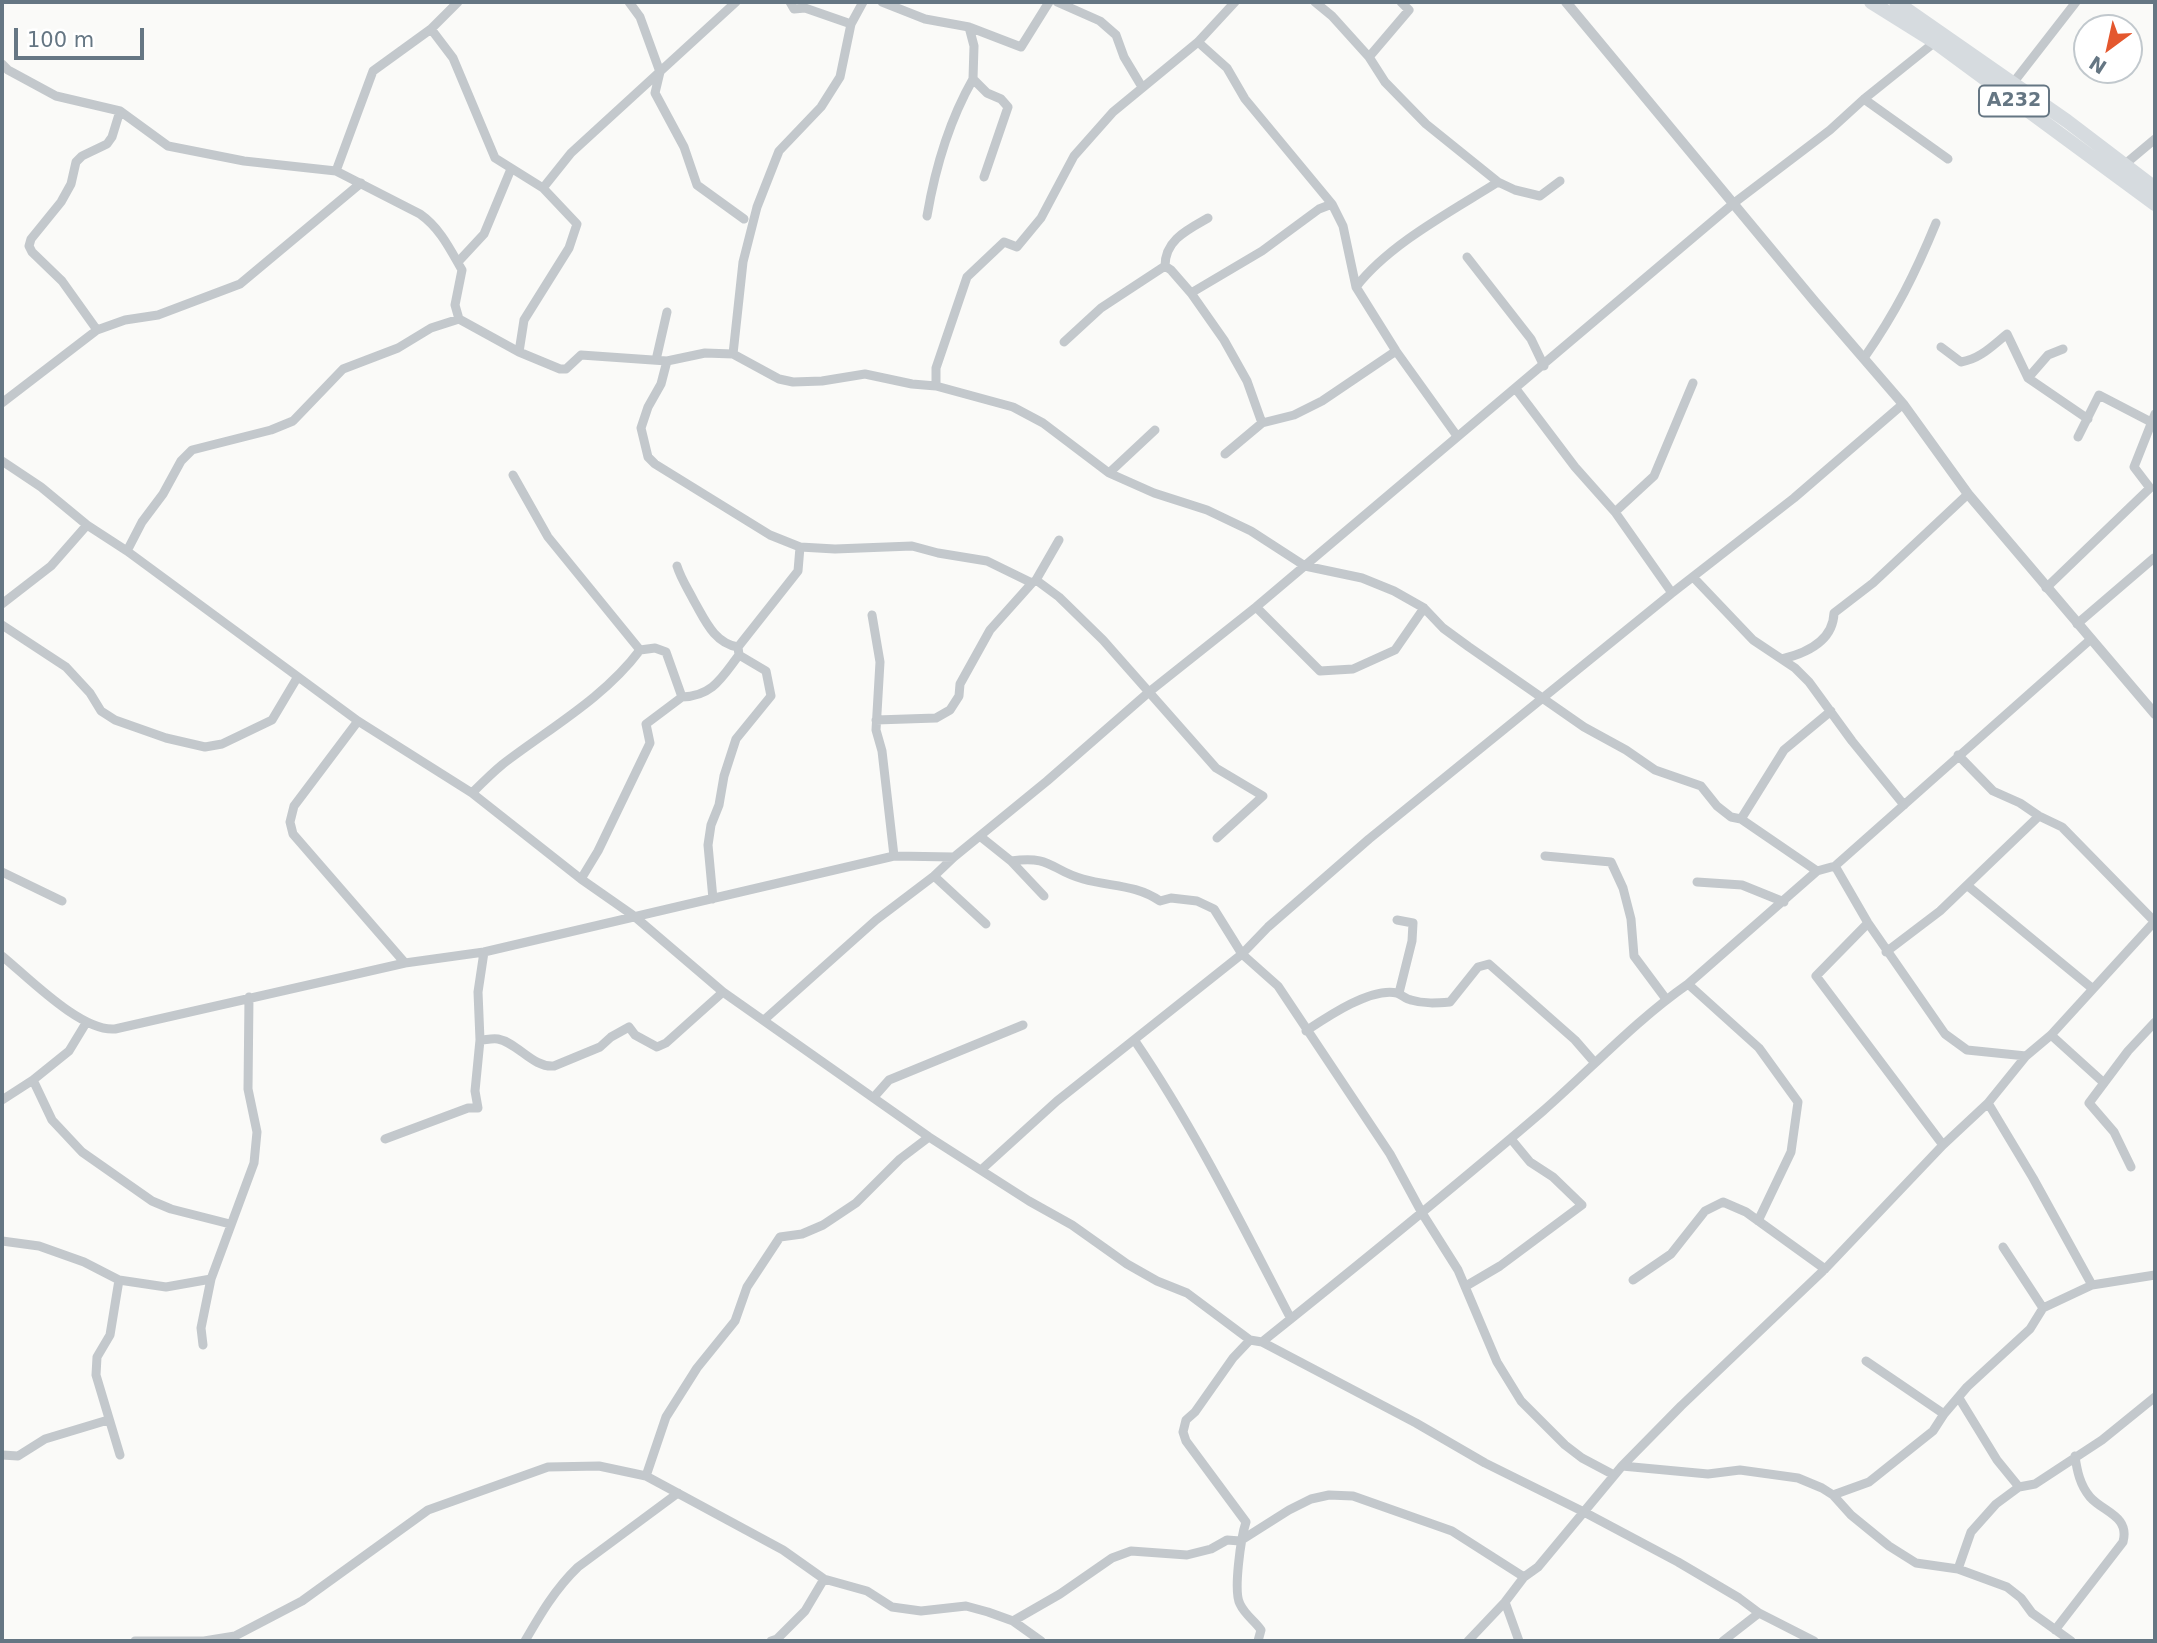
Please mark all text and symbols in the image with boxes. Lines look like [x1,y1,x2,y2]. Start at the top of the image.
scale bar [18,14,147,58]
north arrow [2073,14,2143,84]
text: 100 m [27,28,94,52]
text: N [2085,51,2110,78]
road number: A232 [1979,86,2049,116]

